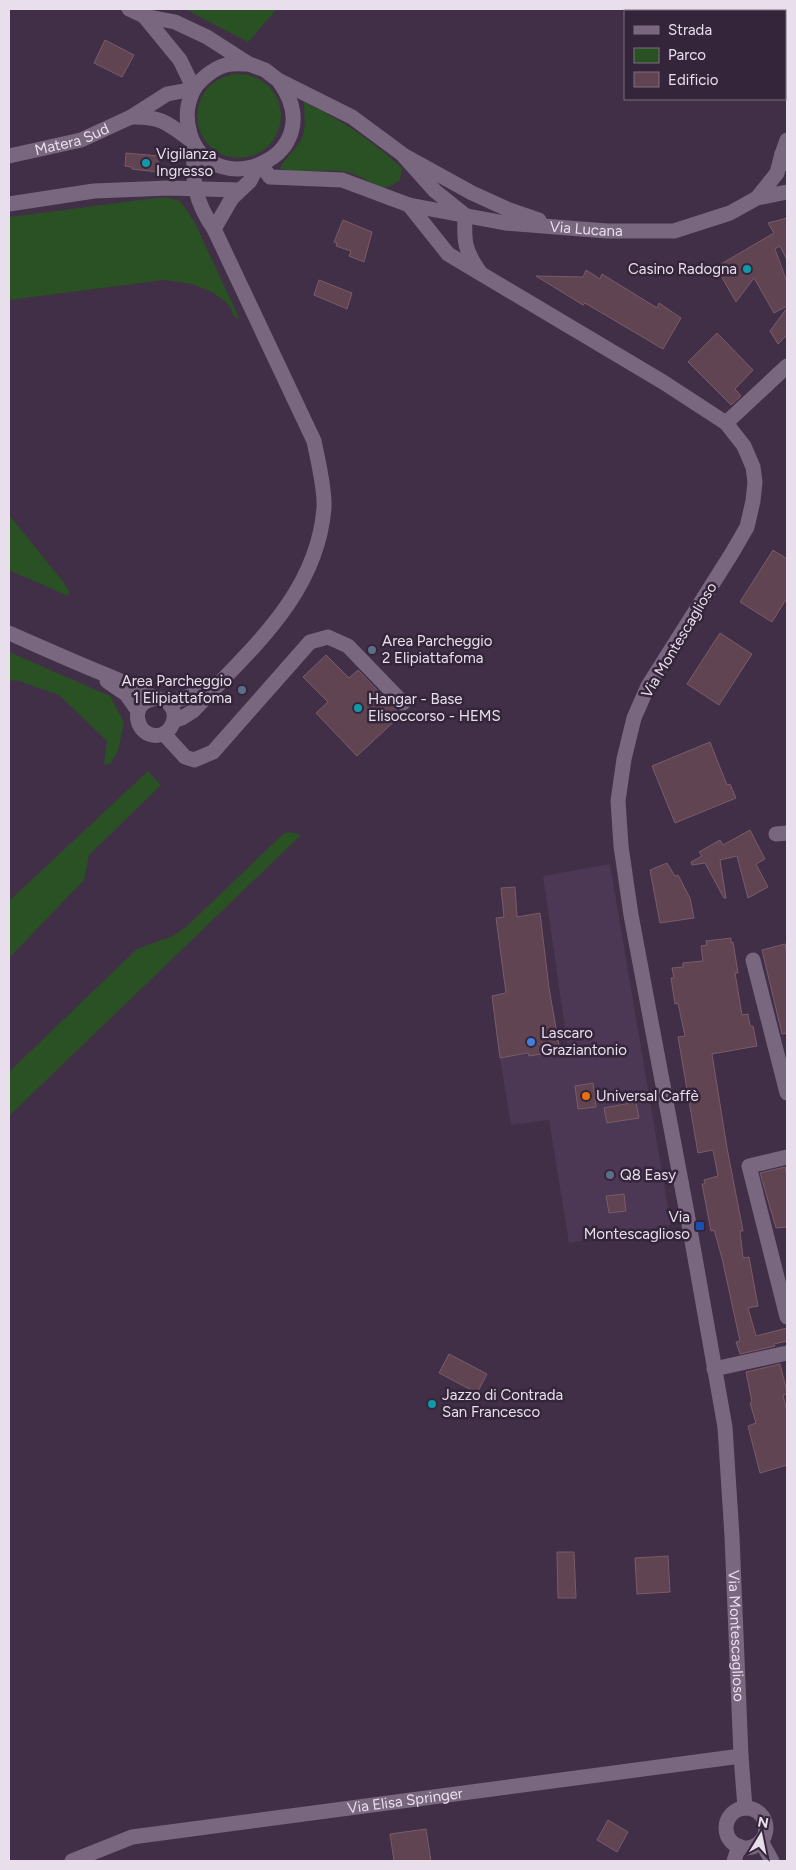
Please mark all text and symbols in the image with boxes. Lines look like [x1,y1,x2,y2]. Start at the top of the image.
legend [624,10,786,100]
text: Strada [668,21,712,39]
text: Parco [668,46,706,64]
text: Edificio [668,71,719,89]
street label: Matera Sud [33,119,112,159]
place label: Vigilanza Ingresso [156,145,217,180]
marker: Vigilanza Ingresso [140,157,152,169]
street label: Via Lucana [549,218,623,240]
place label: Casino Radogna [628,260,737,278]
marker: Casino Radogna [741,263,753,275]
street label: Via Montescaglioso [637,579,721,701]
place label: Area Parcheggio 2 Elipiattafoma [382,632,493,667]
marker: Area Parcheggio 2 Elipiattafoma [366,644,378,656]
place label: Area Parcheggio 1 Elipiattafoma [122,672,232,707]
marker: Area Parcheggio 1 Elipiattafoma [236,684,248,696]
place label: Hangar - Base Elisoccorso - HEMS [368,690,501,725]
marker: Hangar - Base Elisoccorso - HEMS [352,702,364,714]
place label: Lascaro Graziantonio [541,1024,627,1059]
marker: Lascaro Graziantonio [525,1036,537,1048]
place label: Universal Caffè [596,1087,699,1105]
marker: Universal Caffè [580,1090,592,1102]
place label: Q8 Easy [620,1166,676,1184]
marker: Q8 Easy [604,1169,616,1181]
place label: Via Montescaglioso [584,1208,690,1243]
marker: Via Montescaglioso [694,1220,706,1232]
place label: Jazzo di Contrada San Francesco [442,1386,563,1421]
marker: Jazzo di Contrada San Francesco [426,1398,438,1410]
street label: Via Montescaglioso [724,1570,748,1702]
street label: Via Elisa Springer [346,1784,464,1817]
north arrow [736,1810,786,1860]
text: N [756,1813,770,1832]

